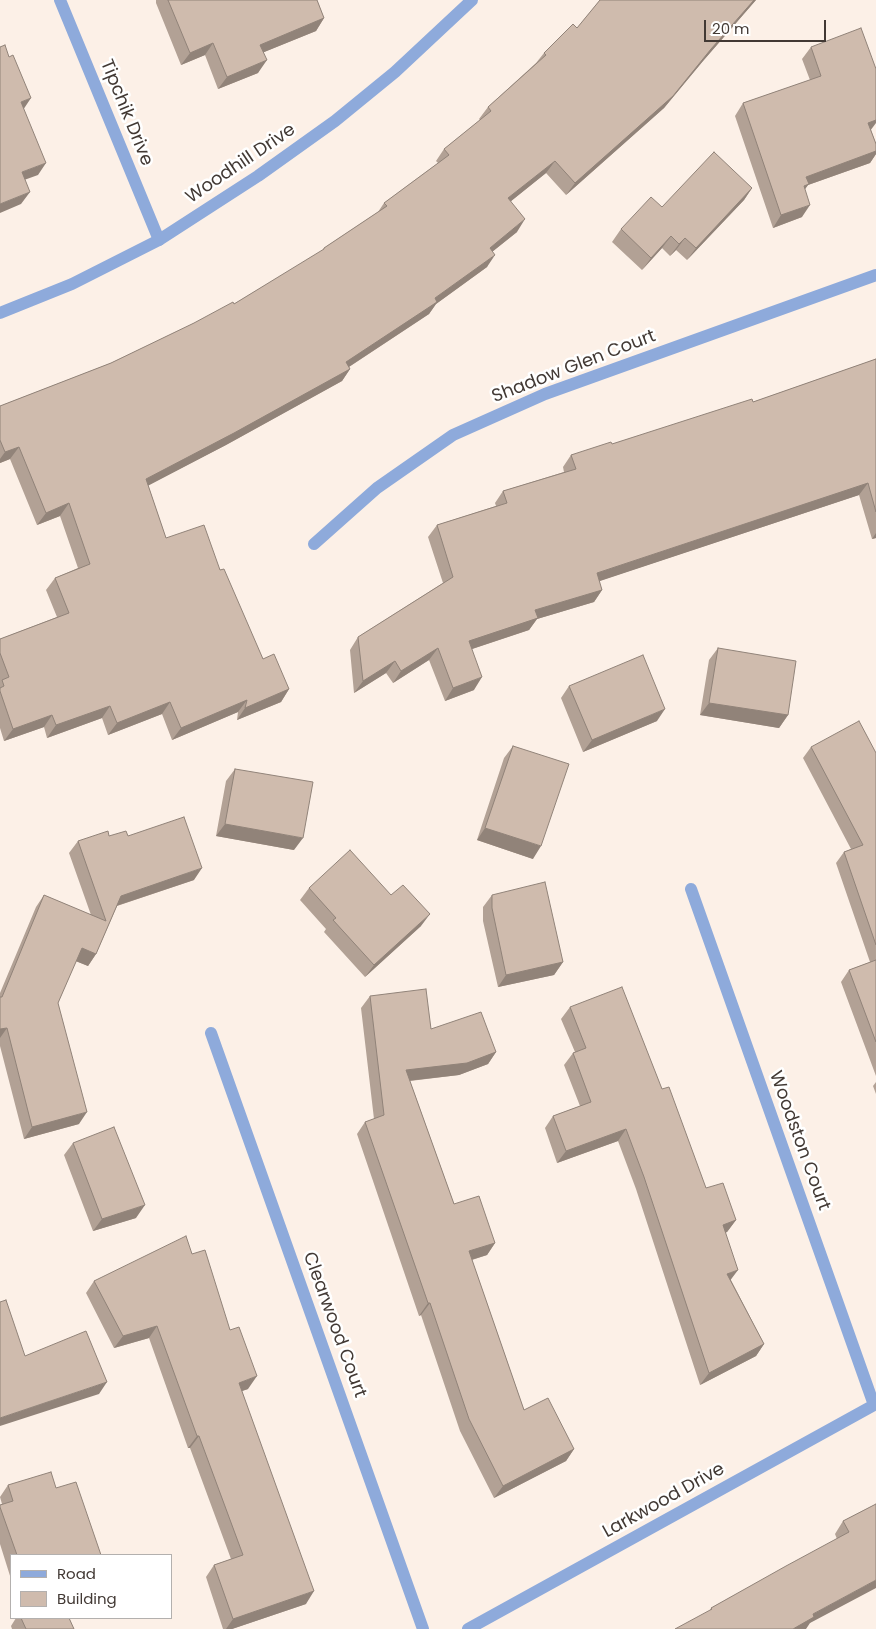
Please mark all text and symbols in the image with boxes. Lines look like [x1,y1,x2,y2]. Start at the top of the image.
scale bar [706,10,828,42]
text: 20 m [712,18,750,39]
street label: Tipchik Drive [95,57,157,169]
street label: Woodhill Drive [182,119,300,209]
street label: Shadow Glen Court [489,326,659,408]
street label: Woodston Court [764,1068,834,1214]
street label: Clearwood Court [298,1249,370,1401]
street label: Larkwood Drive [599,1459,729,1543]
legend [10,1554,172,1619]
text: Road [57,1563,96,1584]
text: Building [57,1588,117,1609]

